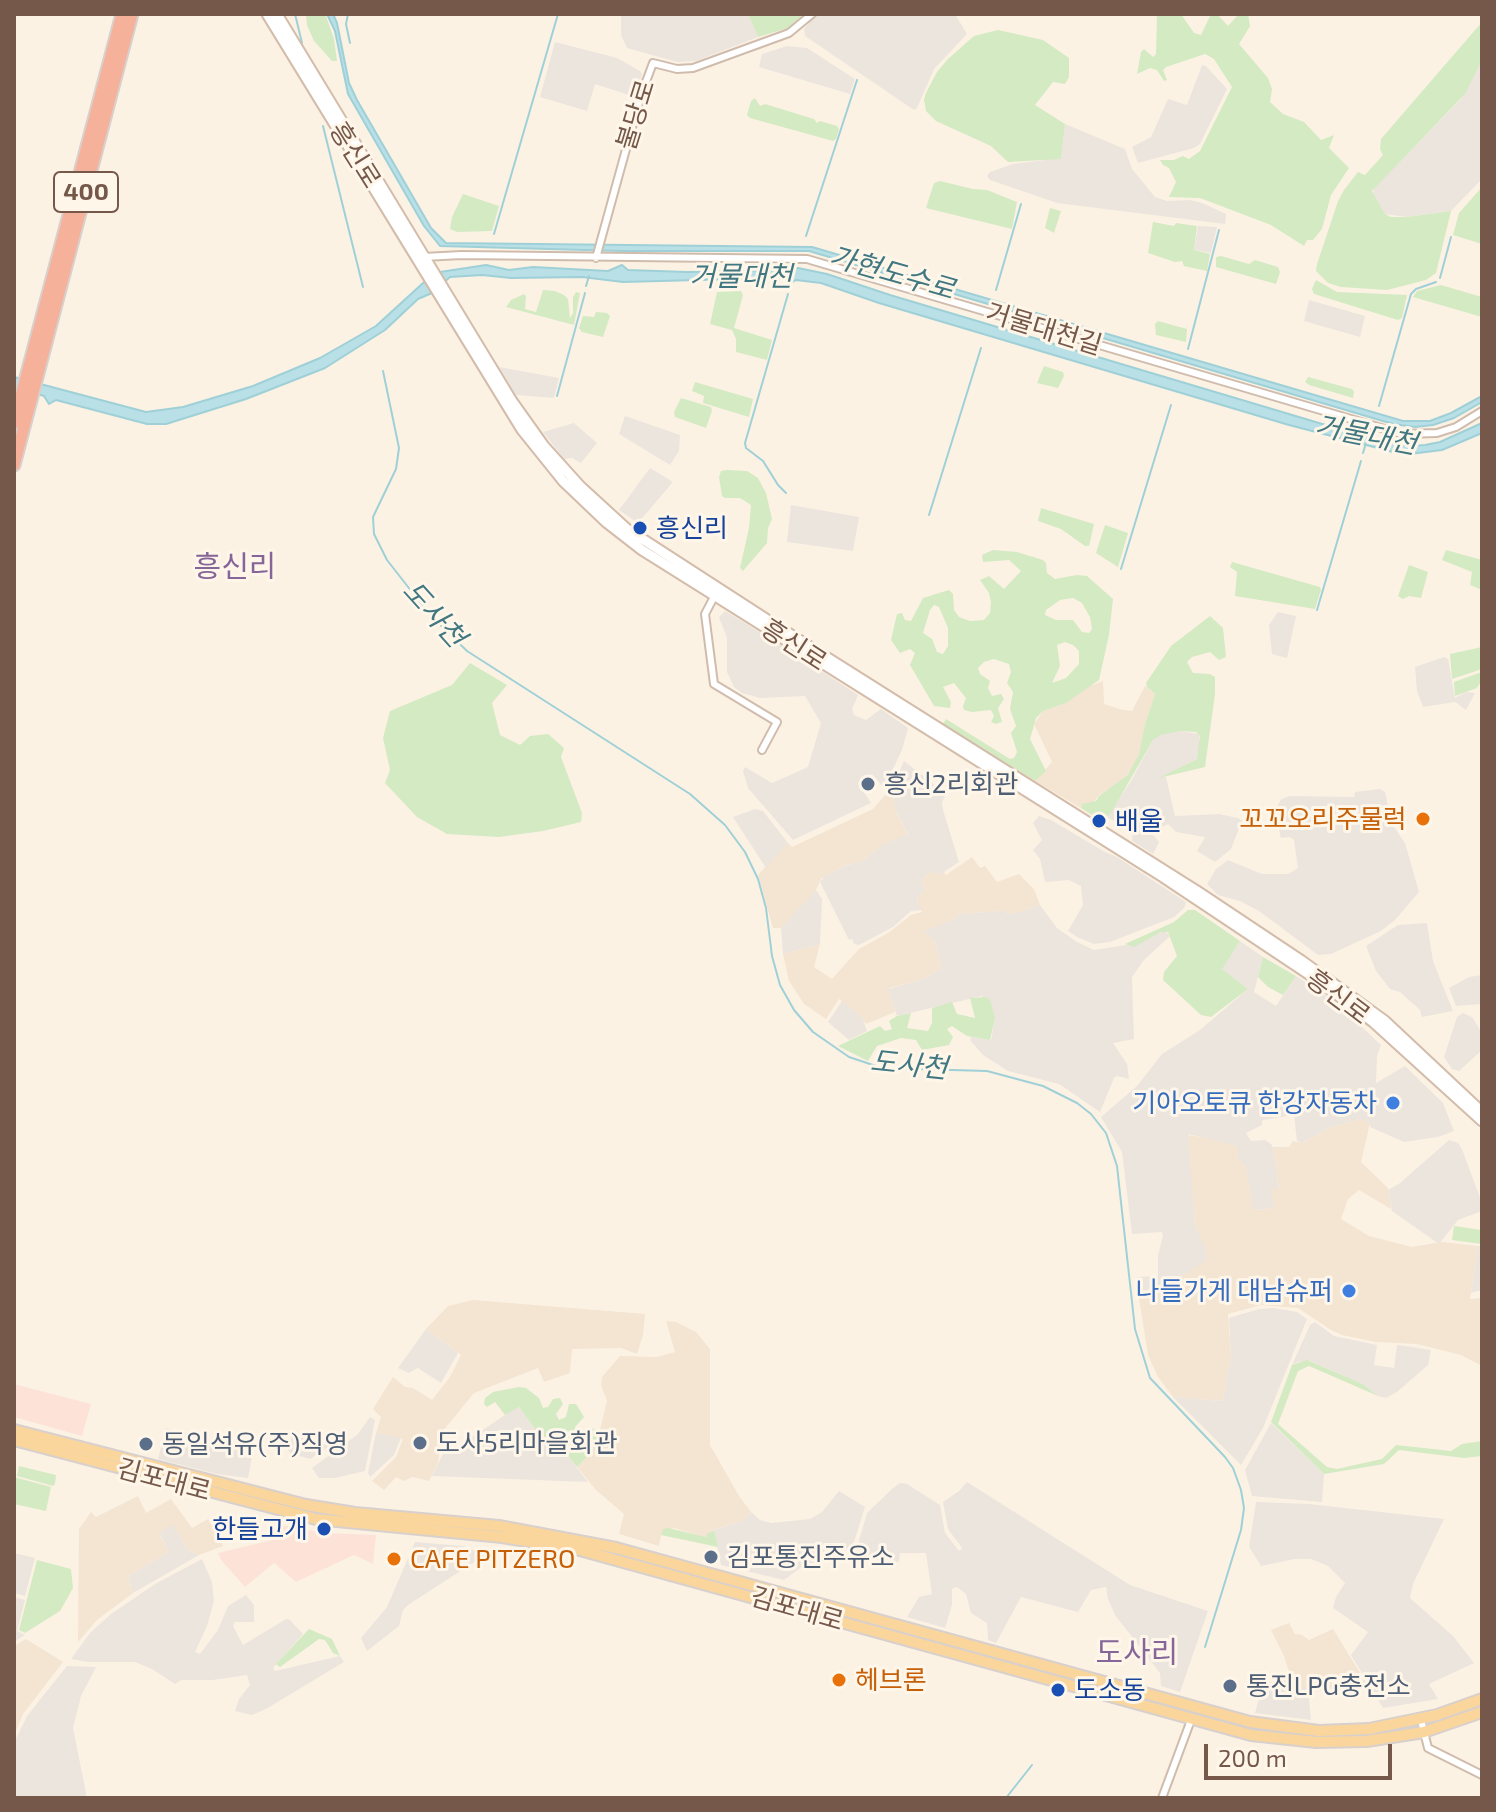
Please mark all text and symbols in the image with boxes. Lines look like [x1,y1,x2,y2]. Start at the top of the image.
street label: 불당로 [611,76,661,154]
street label: 흥신로 [323,116,387,194]
road number: 400 [54,172,118,212]
water label: 가현도수로 [825,239,959,307]
water label: 거물대천 [689,260,793,294]
street label: 거물대천길 [982,297,1106,361]
water label: 거물대천 [1312,409,1420,461]
place label: 흥신리 [656,512,728,544]
marker: 흥신리 [631,519,649,537]
district label: 흥신리 [194,549,276,585]
water label: 도사천 [396,574,472,654]
street label: 흥신로 [755,612,833,678]
place label: 흥신2리회관 [884,768,1018,800]
marker: 흥신2리회관 [859,775,877,793]
place label: 꼬꼬오리주물럭 [1240,803,1407,835]
place label: 배울 [1115,805,1163,837]
marker: 꼬꼬오리주물럭 [1414,810,1432,828]
marker: 배울 [1090,812,1108,830]
street label: 흥신로 [1300,963,1376,1031]
water label: 도사천 [869,1044,949,1086]
place label: 기아오토큐 한강자동차 [1132,1087,1377,1119]
marker: 기아오토큐 한강자동차 [1384,1094,1402,1112]
place label: 나들가게 대남슈퍼 [1136,1275,1333,1307]
marker: 나들가게 대남슈퍼 [1340,1282,1358,1300]
place label: 도사5리마을회관 [436,1427,617,1459]
place label: 동일석유(주)직영 [162,1428,348,1460]
marker: 도사5리마을회관 [411,1434,429,1452]
marker: 동일석유(주)직영 [137,1435,155,1453]
street label: 김포대로 [114,1453,214,1507]
place label: 한들고개 [212,1513,308,1545]
marker: 한들고개 [315,1520,333,1538]
place label: 김포통진주유소 [727,1541,894,1573]
place label: CAFE PITZERO [410,1543,575,1575]
marker: 김포통진주유소 [702,1548,720,1566]
marker: CAFE PITZERO [385,1550,403,1568]
street label: 김포대로 [747,1581,847,1637]
district label: 도사리 [1096,1635,1178,1671]
place label: 헤브론 [855,1664,927,1696]
place label: 통진LPG충전소 [1246,1670,1411,1702]
marker: 헤브론 [830,1671,848,1689]
place label: 도소동 [1074,1674,1146,1706]
marker: 통진LPG충전소 [1221,1677,1239,1695]
marker: 도소동 [1049,1681,1067,1699]
scale bar [1208,1728,1396,1778]
text: 200 m [1218,1743,1287,1772]

